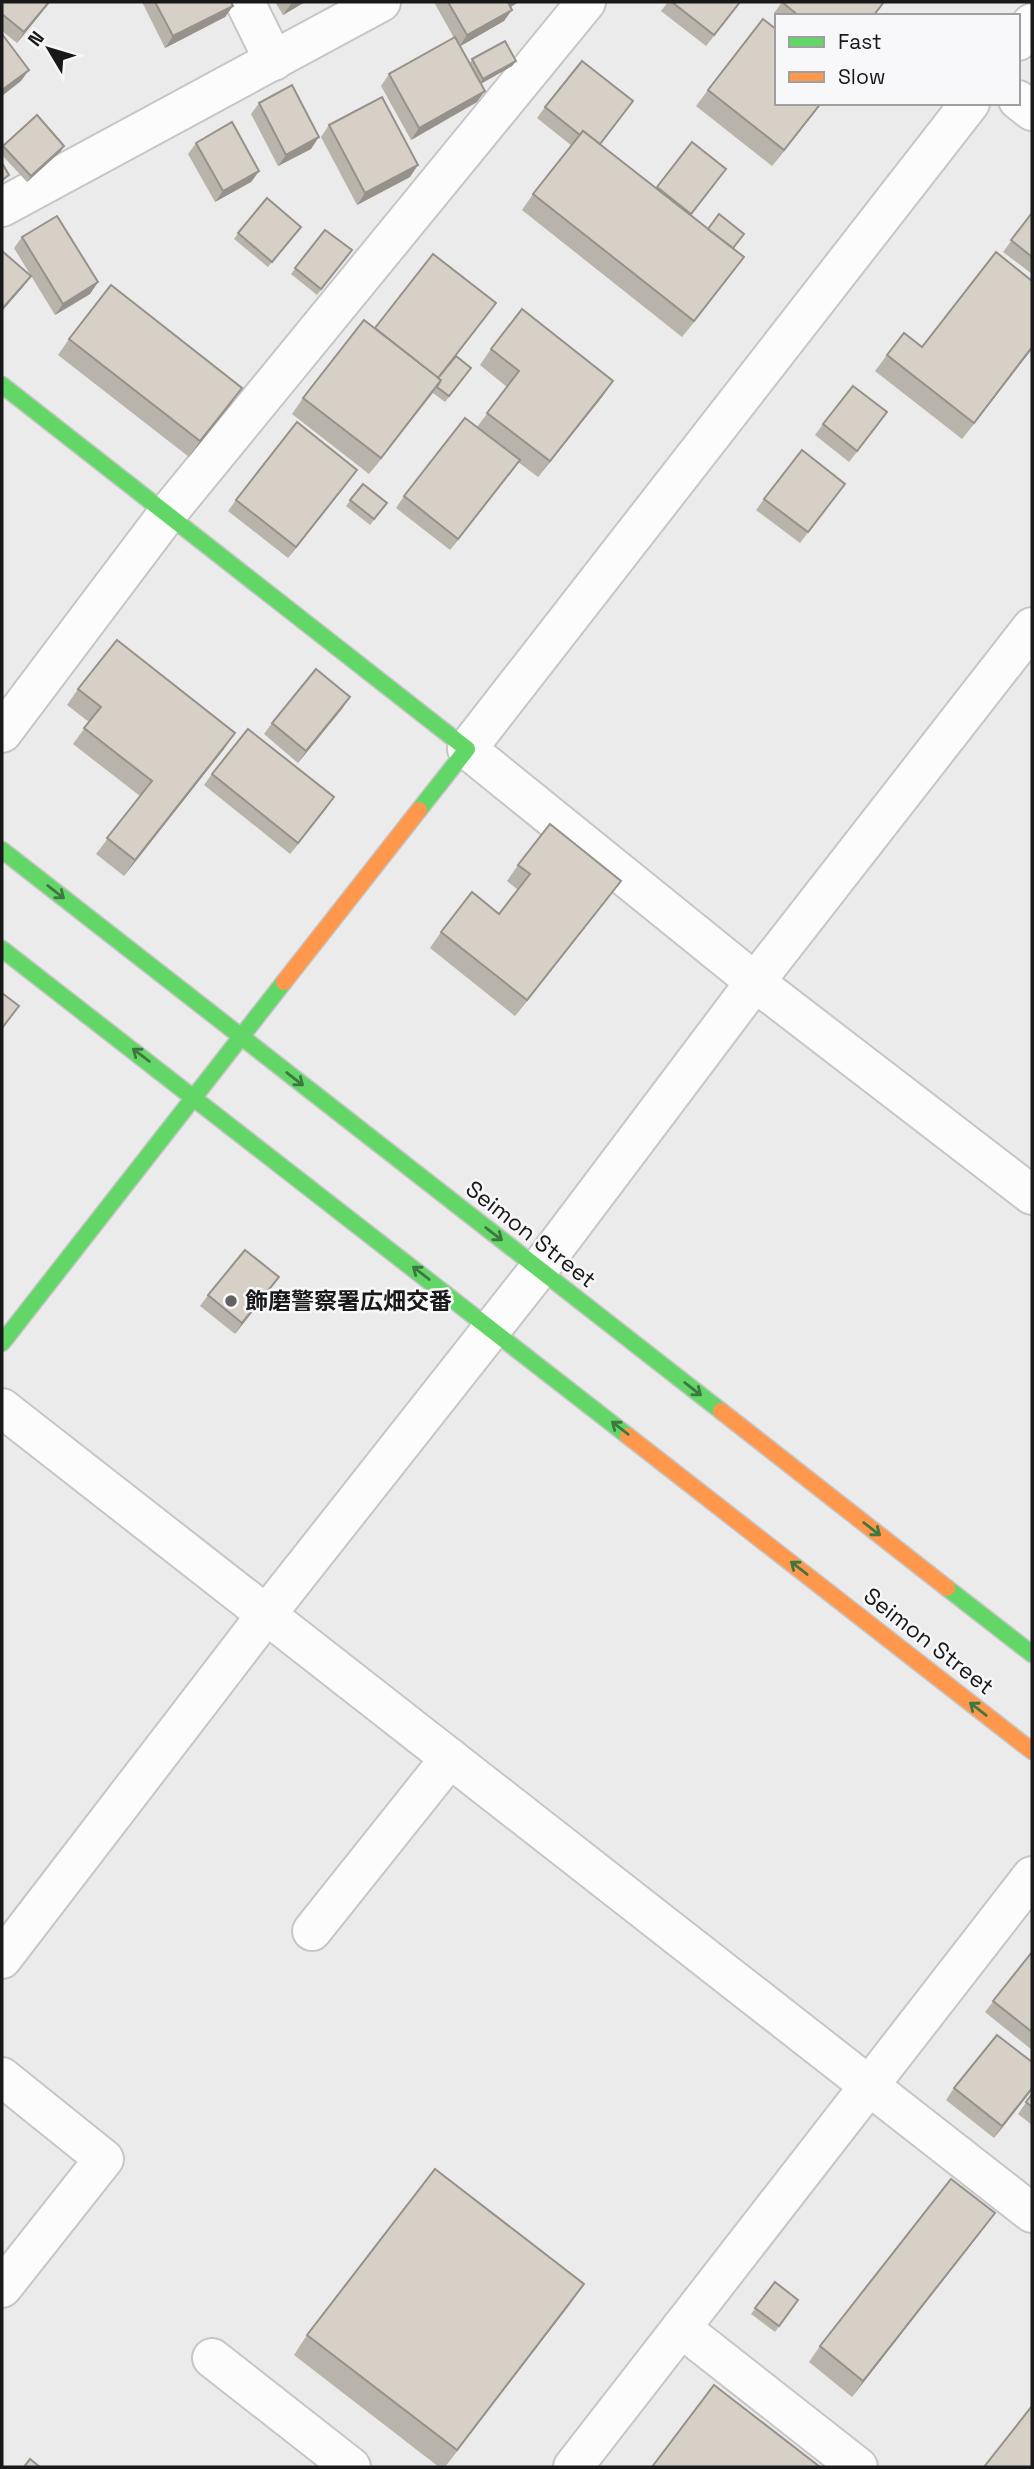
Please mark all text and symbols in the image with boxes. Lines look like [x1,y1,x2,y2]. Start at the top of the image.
north arrow [14,14,84,84]
legend [775,14,1020,105]
text: N [22,26,50,52]
text: Fast [838,28,882,55]
text: Slow [838,63,886,90]
one-way arrow [46,884,64,899]
one-way arrow [132,1047,150,1062]
one-way arrow [285,1071,304,1086]
street label: Seimon Street [460,1174,602,1294]
one-way arrow [484,1226,503,1241]
one-way arrow [413,1266,431,1281]
place label: 飾磨警察署広畑交番 [245,1286,452,1316]
marker: 飾磨警察署広畑交番 [223,1293,239,1309]
one-way arrow [683,1381,701,1396]
one-way arrow [611,1421,630,1436]
one-way arrow [862,1521,881,1536]
one-way arrow [791,1561,809,1576]
street label: Seimon Street [858,1581,1000,1701]
one-way arrow [970,1701,988,1716]

